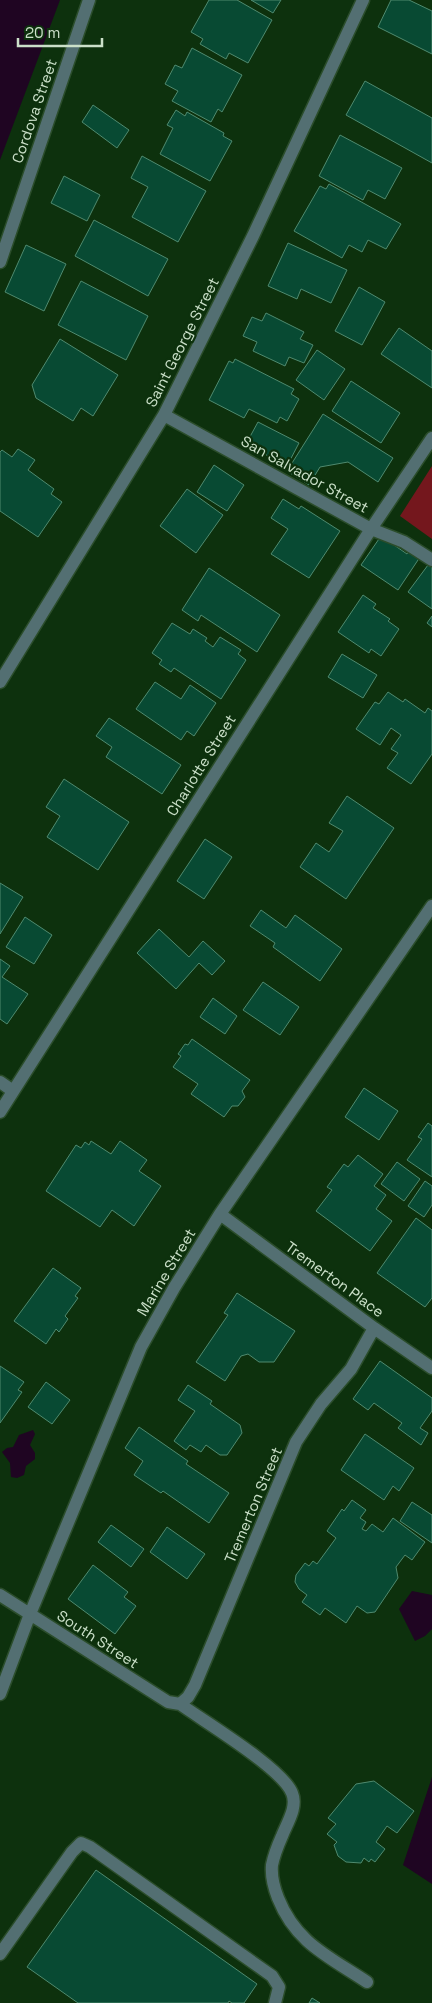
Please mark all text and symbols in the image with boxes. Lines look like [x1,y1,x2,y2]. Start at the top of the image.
scale bar [18,15,101,47]
text: 20 m [25,23,60,42]
street label: Cordova Street [7,56,61,166]
street label: Saint George Street [141,274,223,410]
street label: San Salvador Street [238,431,372,517]
street label: Charlotte Street [162,711,240,819]
street label: Marine Street [132,1225,200,1319]
street label: Tremerton Place [282,1237,388,1321]
street label: Tremerton Street [220,1444,286,1566]
street label: South Street [54,1606,142,1672]

